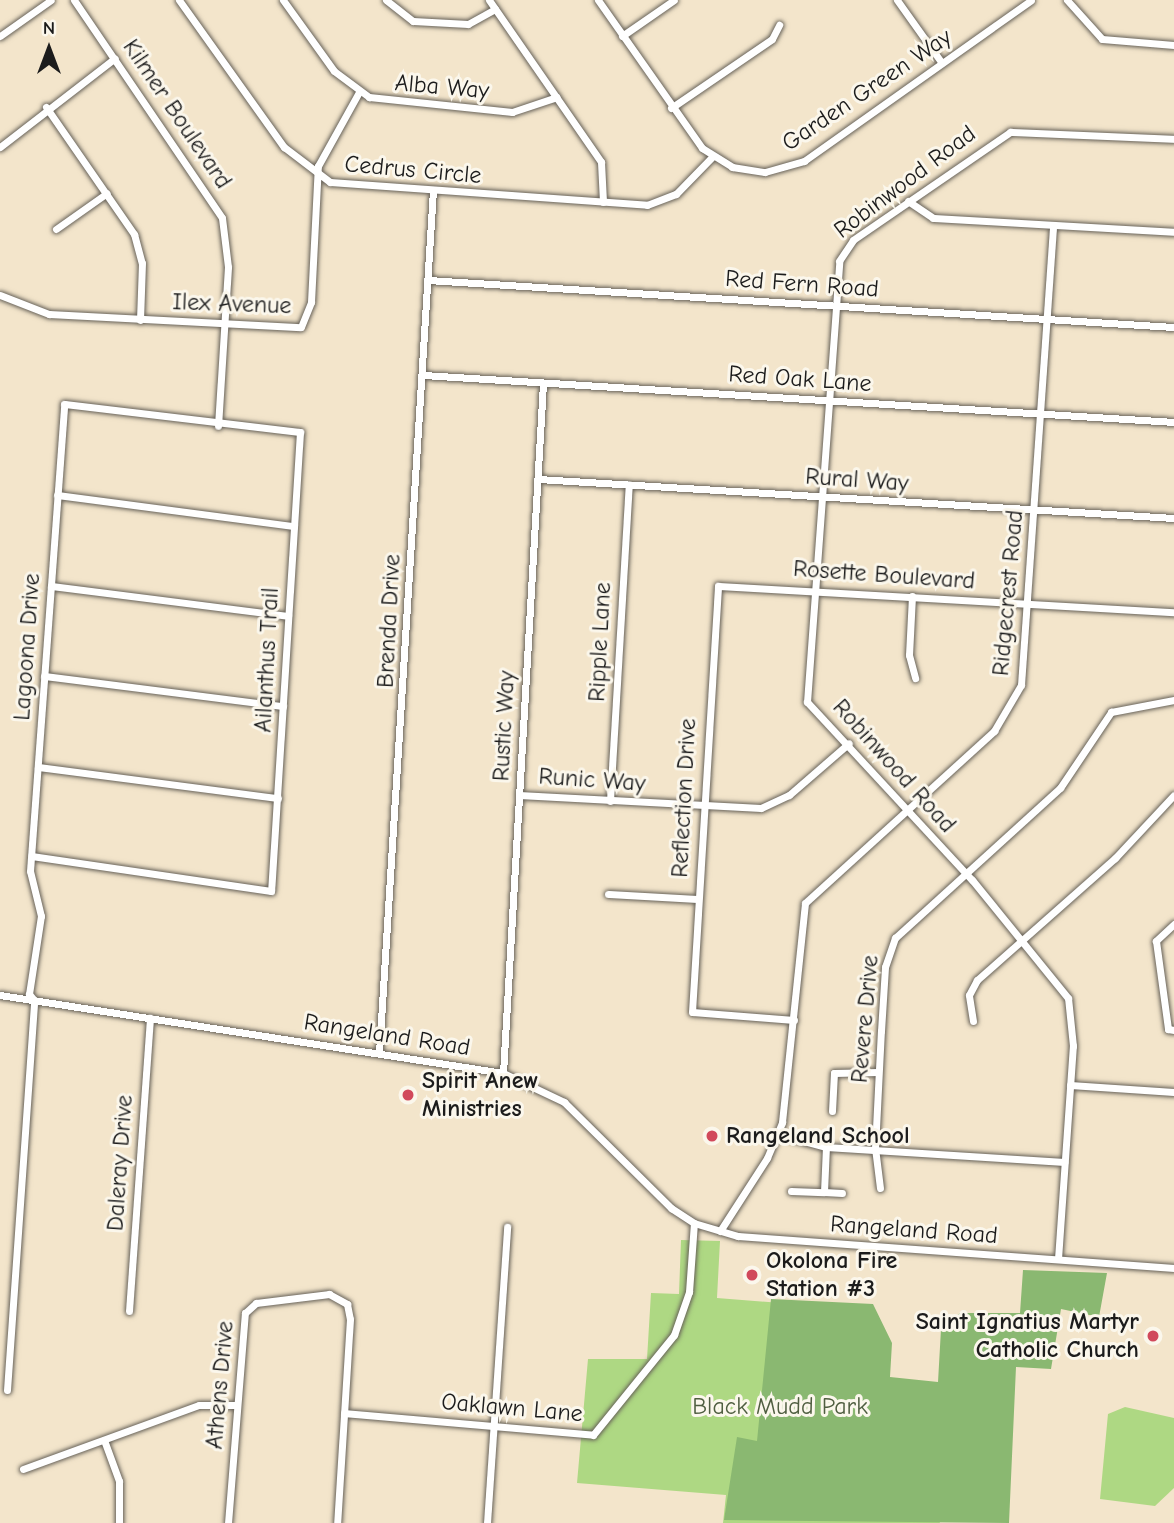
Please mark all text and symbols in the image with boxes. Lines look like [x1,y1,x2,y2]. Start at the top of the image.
north arrow [14,14,84,84]
text: N [43,17,55,39]
street label: Garden Green Way [777,23,957,157]
street label: Kilmer Boulevard [116,34,238,194]
street label: Alba Way [394,69,490,105]
street label: Robinwood Road [828,119,982,245]
street label: Cedrus Circle [343,150,483,190]
street label: Red Fern Road [724,264,880,304]
street label: Ilex Avenue [172,288,292,320]
street label: Red Oak Lane [727,360,873,398]
street label: Rural Way [804,462,910,498]
street label: Ridgecrest Road [986,509,1030,677]
street label: Brenda Drive [371,553,407,689]
street label: Rosette Boulevard [792,554,976,596]
street label: Lagoona Drive [7,572,47,722]
street label: Ripple Lane [582,581,618,703]
street label: Ailanthus Trail [249,587,285,733]
street label: Rustic Way [487,670,521,782]
street label: Robinwood Road [826,693,962,839]
street label: Reflection Drive [665,718,703,878]
street label: Runic Way [538,762,646,798]
street label: Revere Drive [845,954,885,1084]
street label: Rangeland Road [302,1008,472,1062]
place label: Spirit Anew Ministries [422,1067,538,1123]
marker: Spirit Anew Ministries [400,1087,416,1103]
street label: Daleray Drive [101,1094,139,1232]
place label: Rangeland School [726,1122,910,1150]
marker: Rangeland School [704,1128,720,1144]
street label: Rangeland Road [829,1210,999,1250]
place label: Okolona Fire Station #3 [766,1247,897,1303]
marker: Okolona Fire Station #3 [744,1267,760,1283]
place label: Saint Ignatius Martyr Catholic Church [916,1308,1139,1364]
street label: Athens Drive [200,1320,240,1450]
marker: Saint Ignatius Martyr Catholic Church [1145,1328,1161,1344]
street label: Oaklawn Lane [440,1387,584,1429]
park label: Black Mudd Park [692,1393,868,1421]

